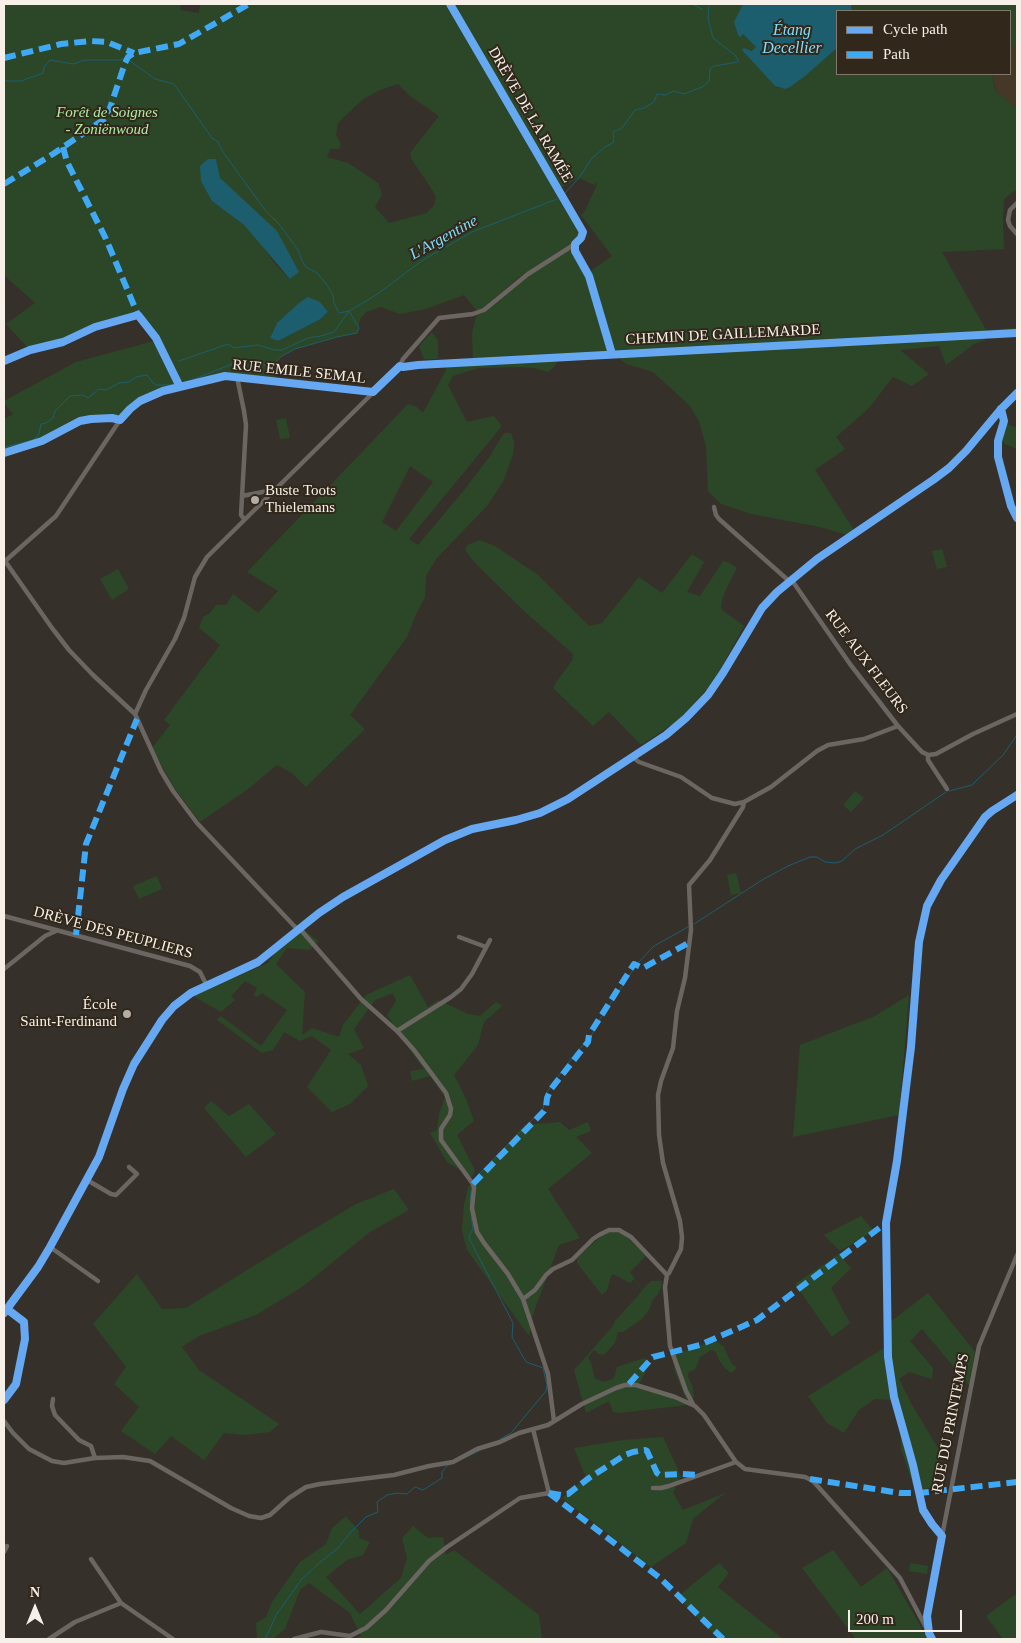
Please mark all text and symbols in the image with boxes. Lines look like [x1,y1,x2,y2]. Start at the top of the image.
legend [836,10,1011,75]
water label: Étang Decellier [762,21,822,59]
text: Cycle path [883,21,948,37]
street label: DRÈVE DE LA RAMÉE [484,44,576,186]
text: Path [883,46,910,62]
park label: Forêt de Soignes - Zoniënwoud [56,104,158,139]
water label: L'Argentine [407,211,481,265]
street label: CHEMIN DE GAILLEMARDE [625,321,821,349]
street label: RUE EMILE SEMAL [231,356,367,388]
place label: Buste Toots Thielemans [265,482,336,517]
marker: Buste Toots Thielemans [249,494,261,506]
street label: RUE AUX FLEURS [821,606,911,718]
street label: DRÈVE DES PEUPLIERS [31,903,195,963]
place label: École Saint-Ferdinand [20,996,117,1031]
marker: École Saint-Ferdinand [121,1008,133,1020]
street label: RUE DU PRINTEMPS [929,1352,973,1494]
north arrow [10,1583,60,1633]
text: N [30,1585,40,1600]
scale bar [851,1600,965,1632]
text: 200 m [856,1611,894,1627]

